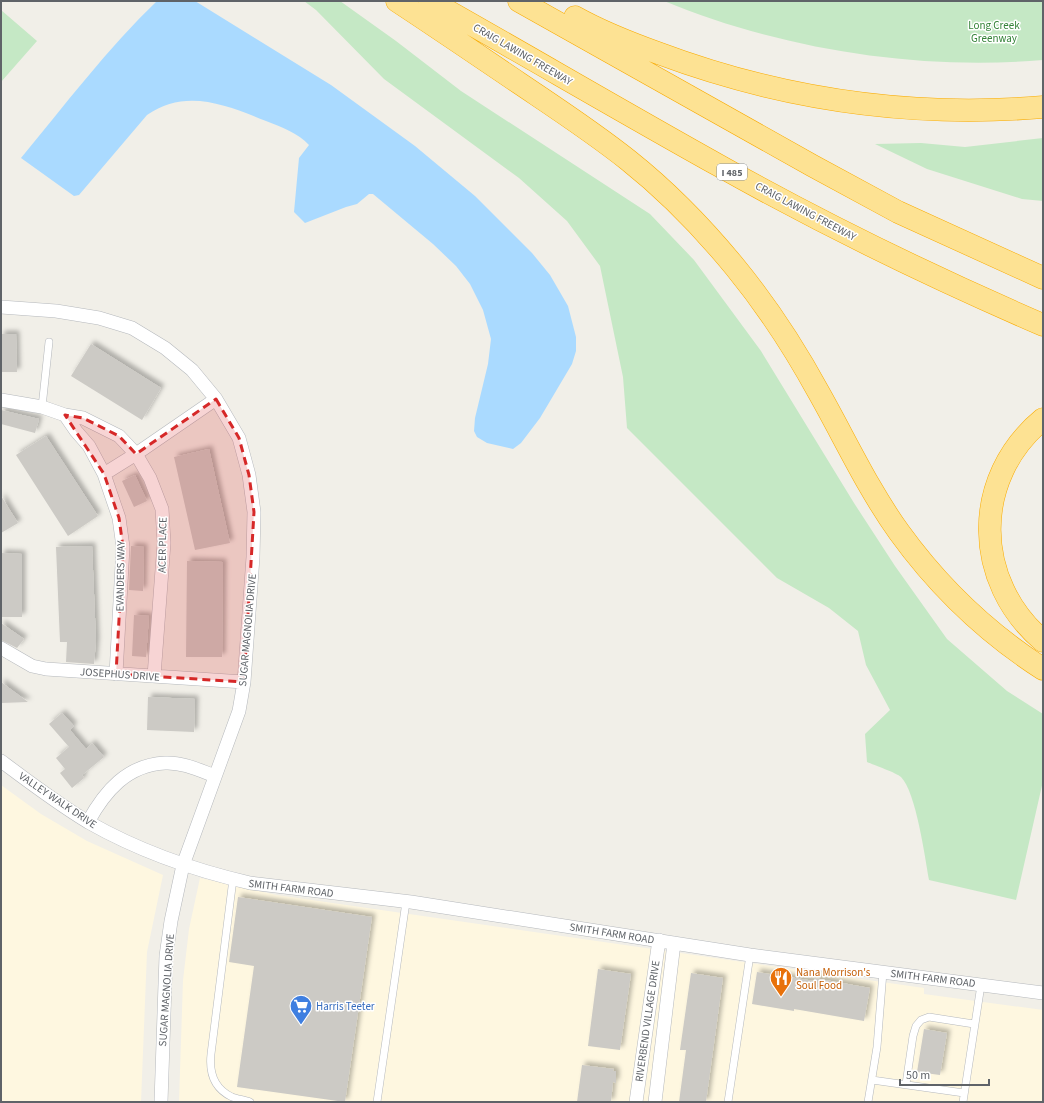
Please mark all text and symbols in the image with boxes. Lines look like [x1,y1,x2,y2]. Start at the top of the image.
park label: Long Creek Greenway [968,18,1020,46]
street label: CRAIG LAWING FREEWAY [470,20,576,89]
road number: I 485 [717,164,747,180]
street label: CRAIG LAWING FREEWAY [753,178,860,245]
street label: ACER PLACE [155,517,170,573]
street label: EVANDERS WAY [112,540,129,612]
street label: SUGAR MAGNOLIA DRIVE [235,573,260,687]
street label: JOSEPHUS DRIVE [79,664,161,685]
street label: VALLEY WALK DRIVE [16,769,100,832]
street label: SMITH FARM ROAD [248,876,335,901]
street label: SMITH FARM ROAD [568,919,656,948]
street label: SUGAR MAGNOLIA DRIVE [155,933,178,1047]
street label: RIVERBEND VILLAGE DRIVE [632,959,663,1083]
restaurant icon: Nana Morrison's Soul Food [768,965,794,998]
place label: Nana Morrison's Soul Food [796,965,871,993]
street label: SMITH FARM ROAD [890,966,977,991]
supermarket icon: Harris Teeter [288,993,314,1026]
place label: Harris Teeter [316,999,375,1014]
scale bar [900,1061,989,1087]
text: 50 m [906,1067,930,1084]

